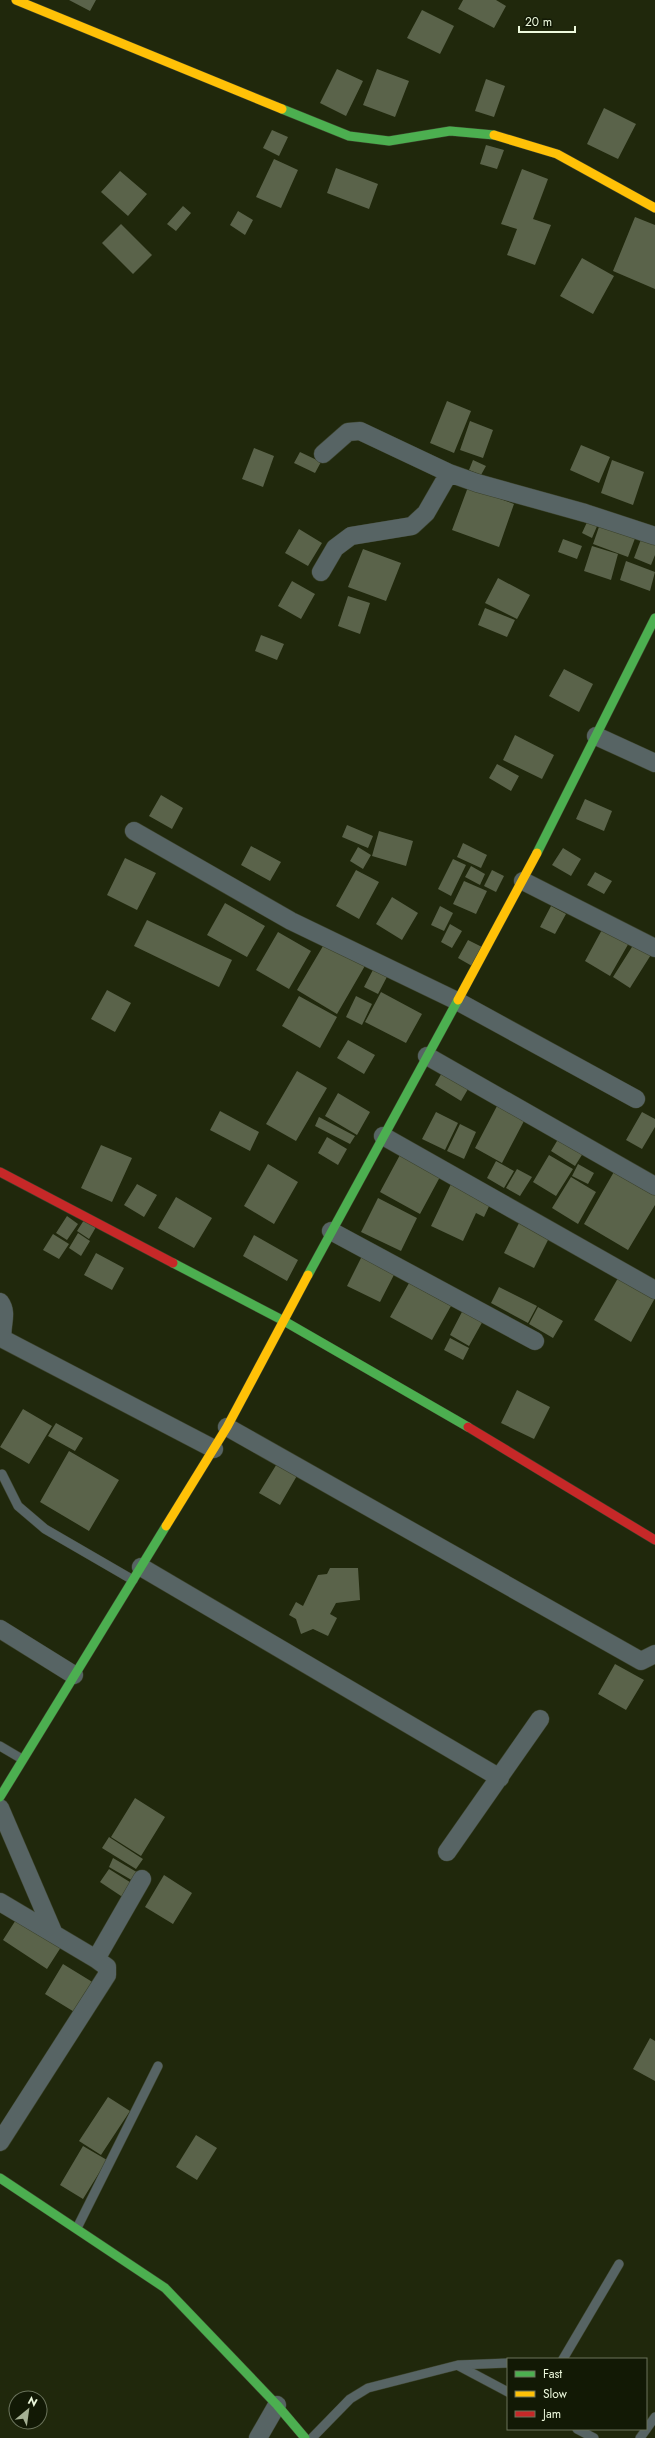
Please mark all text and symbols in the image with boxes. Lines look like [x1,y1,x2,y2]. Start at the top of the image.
scale bar [519,8,575,34]
text: 20 m [525,13,552,31]
legend [507,2358,647,2430]
text: Fast [543,2365,562,2383]
text: Slow [543,2385,568,2403]
north arrow [8,2390,48,2430]
text: N [25,2392,41,2410]
text: Jam [541,2405,561,2423]

